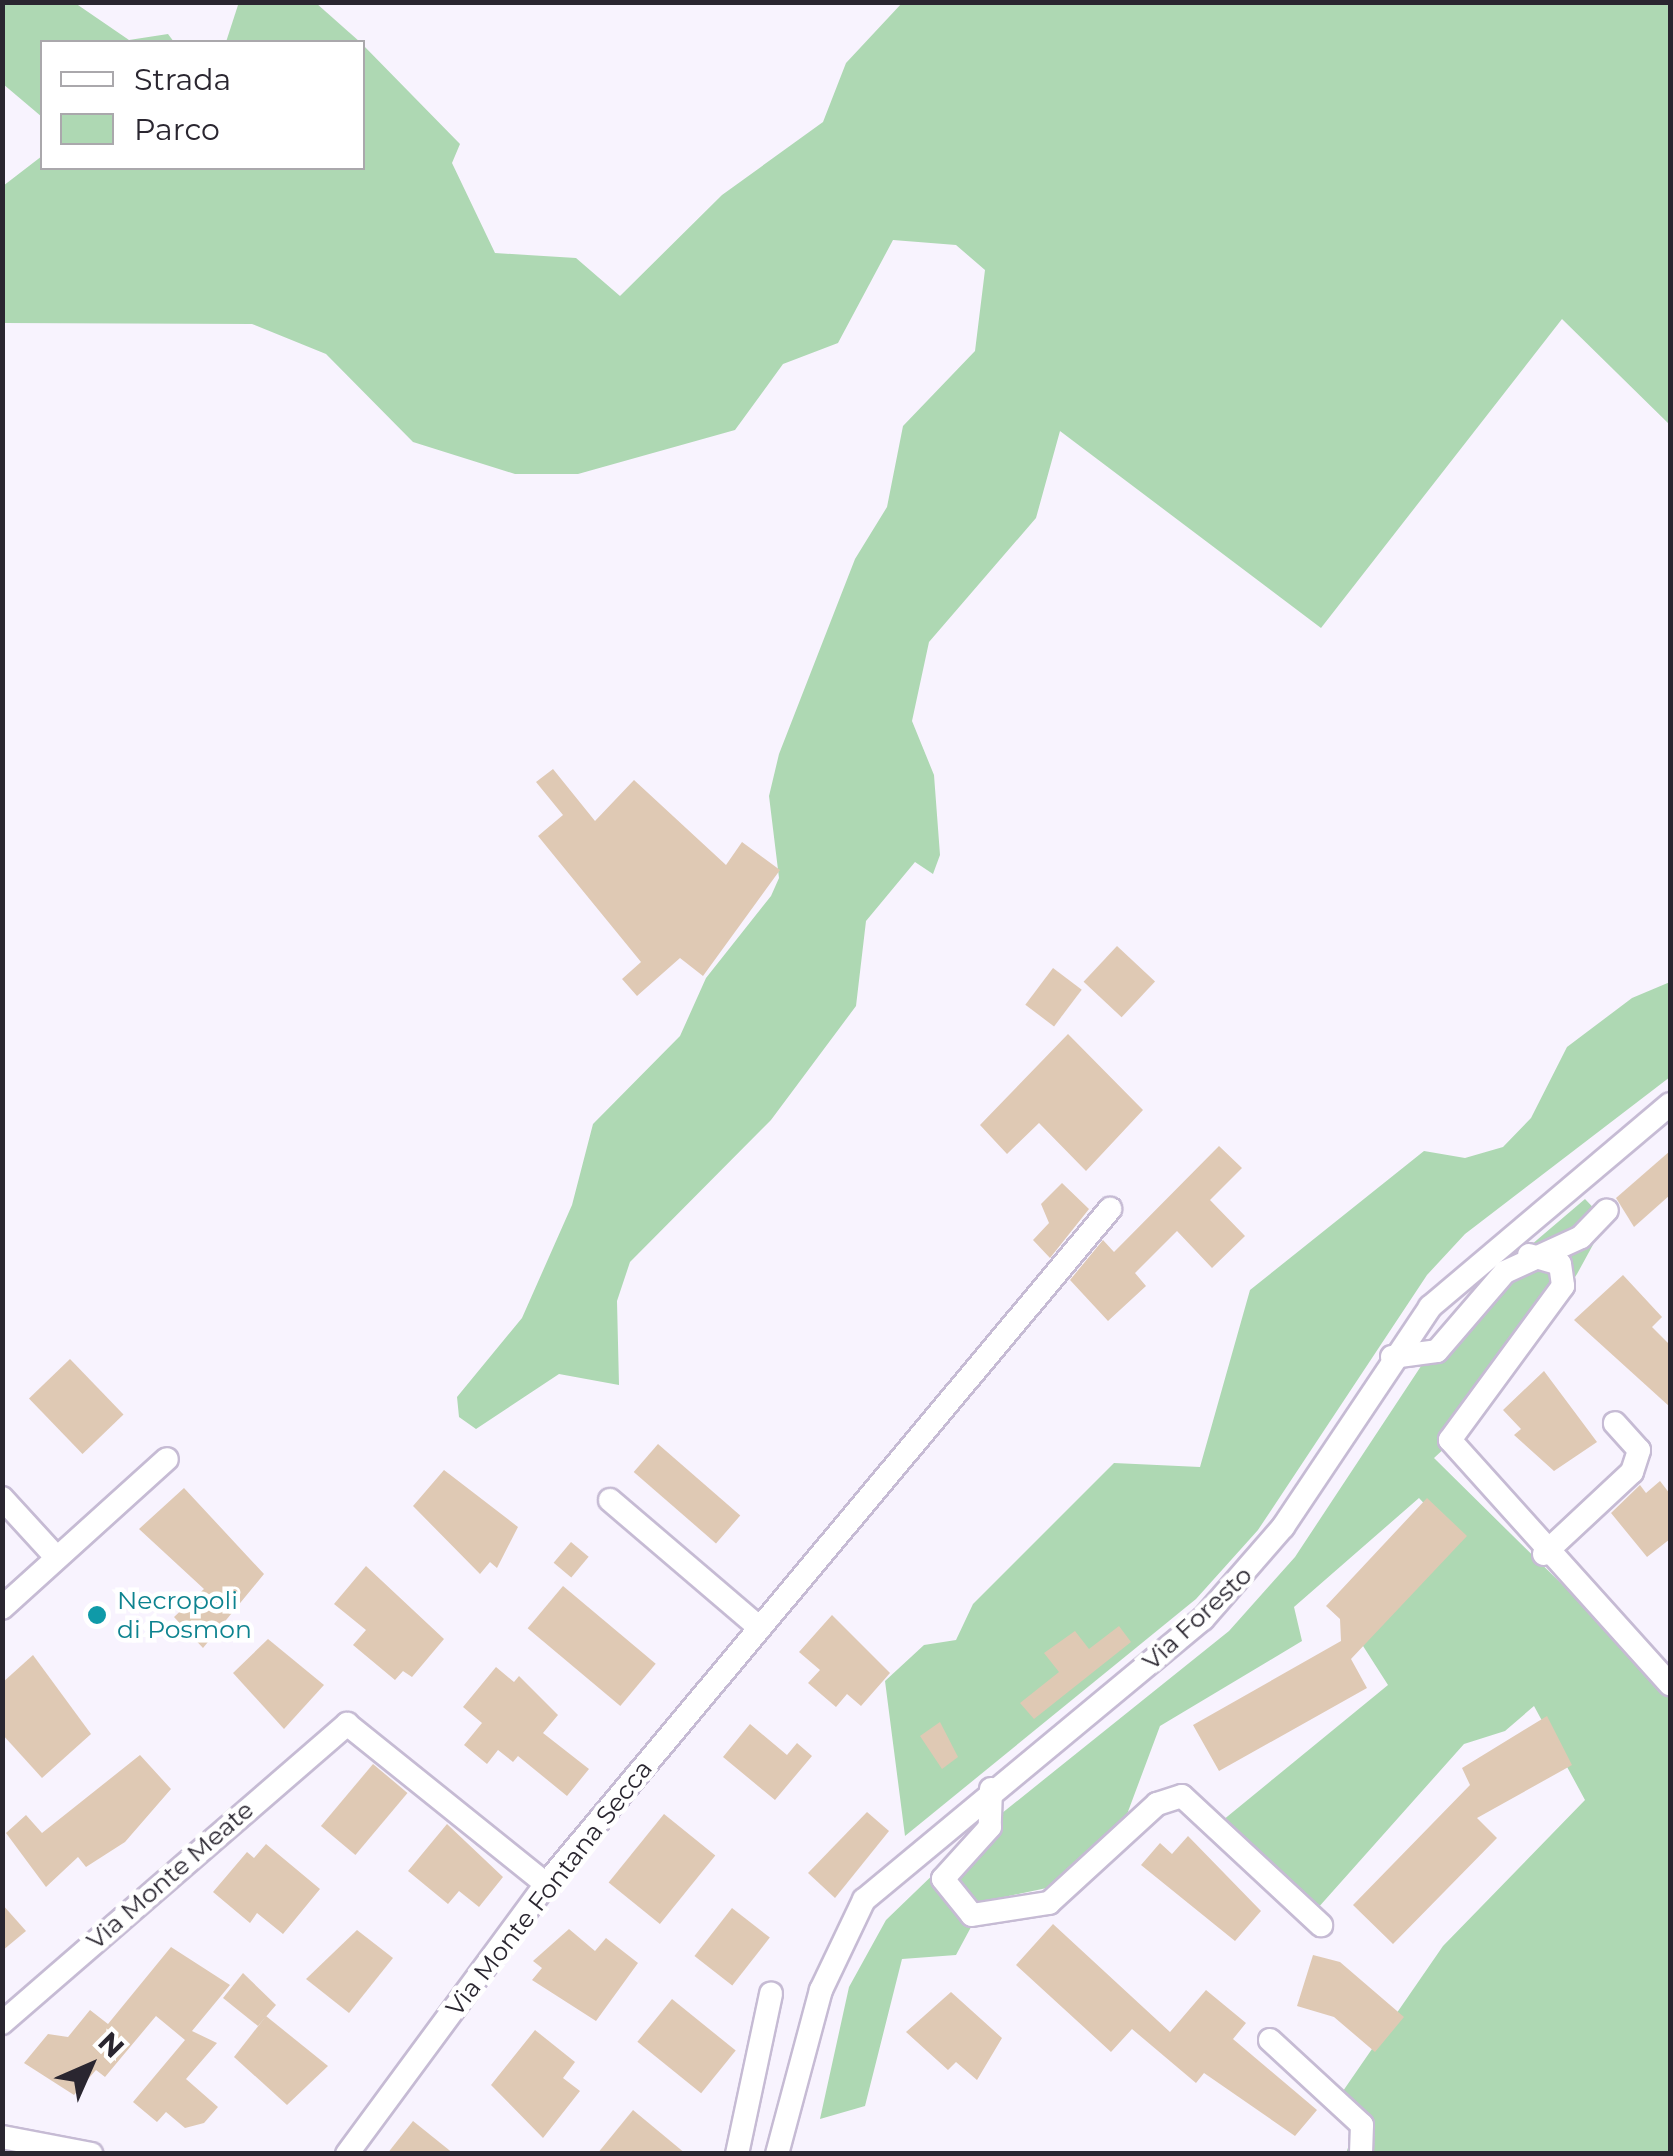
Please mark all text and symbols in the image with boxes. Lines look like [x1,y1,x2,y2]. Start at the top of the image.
legend [40,40,365,170]
text: Strada [134,61,231,98]
text: Parco [134,111,220,148]
street label: Via Foresto [1136,1560,1258,1676]
place label: Necropoli di Posmon [117,1586,252,1645]
marker: Necropoli di Posmon [86,1604,108,1626]
street label: Via Monte Fontana Secca [440,1754,658,2022]
street label: Via Monte Meate [81,1794,259,1956]
north arrow [40,2016,140,2116]
text: N [91,2025,131,2065]

